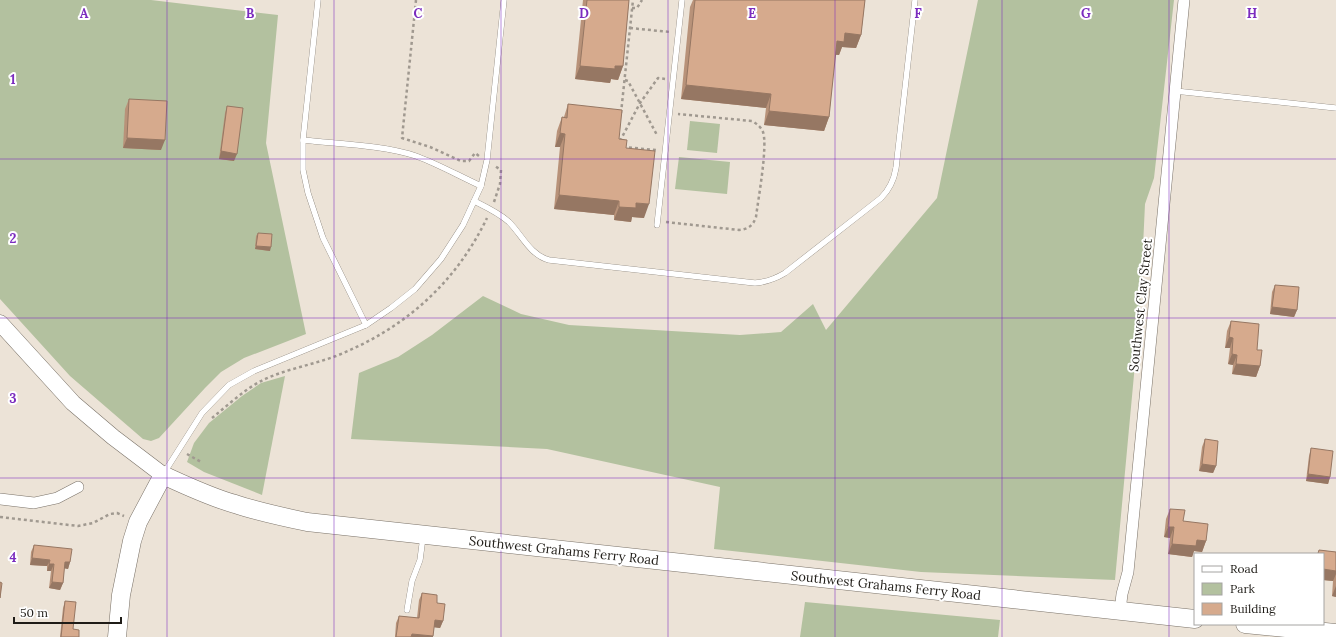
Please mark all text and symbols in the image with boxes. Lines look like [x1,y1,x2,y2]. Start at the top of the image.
text: A [80,5,89,22]
text: B [246,5,255,22]
text: C [414,5,423,22]
text: D [579,5,589,22]
text: E [748,5,756,22]
text: F [914,5,922,22]
text: G [1081,5,1091,22]
text: H [1247,5,1257,22]
text: 1 [10,71,16,88]
text: 2 [10,230,17,247]
street label: Southwest Clay Street [1125,238,1156,372]
text: 3 [9,390,17,407]
street label: Southwest Grahams Ferry Road [468,532,660,569]
text: 4 [9,549,17,566]
legend [1194,553,1324,625]
text: Road [1230,561,1258,576]
street label: Southwest Grahams Ferry Road [790,567,982,604]
text: Park [1230,581,1256,596]
scale bar [14,599,121,625]
text: Building [1230,601,1276,616]
text: 50 m [20,605,48,620]

